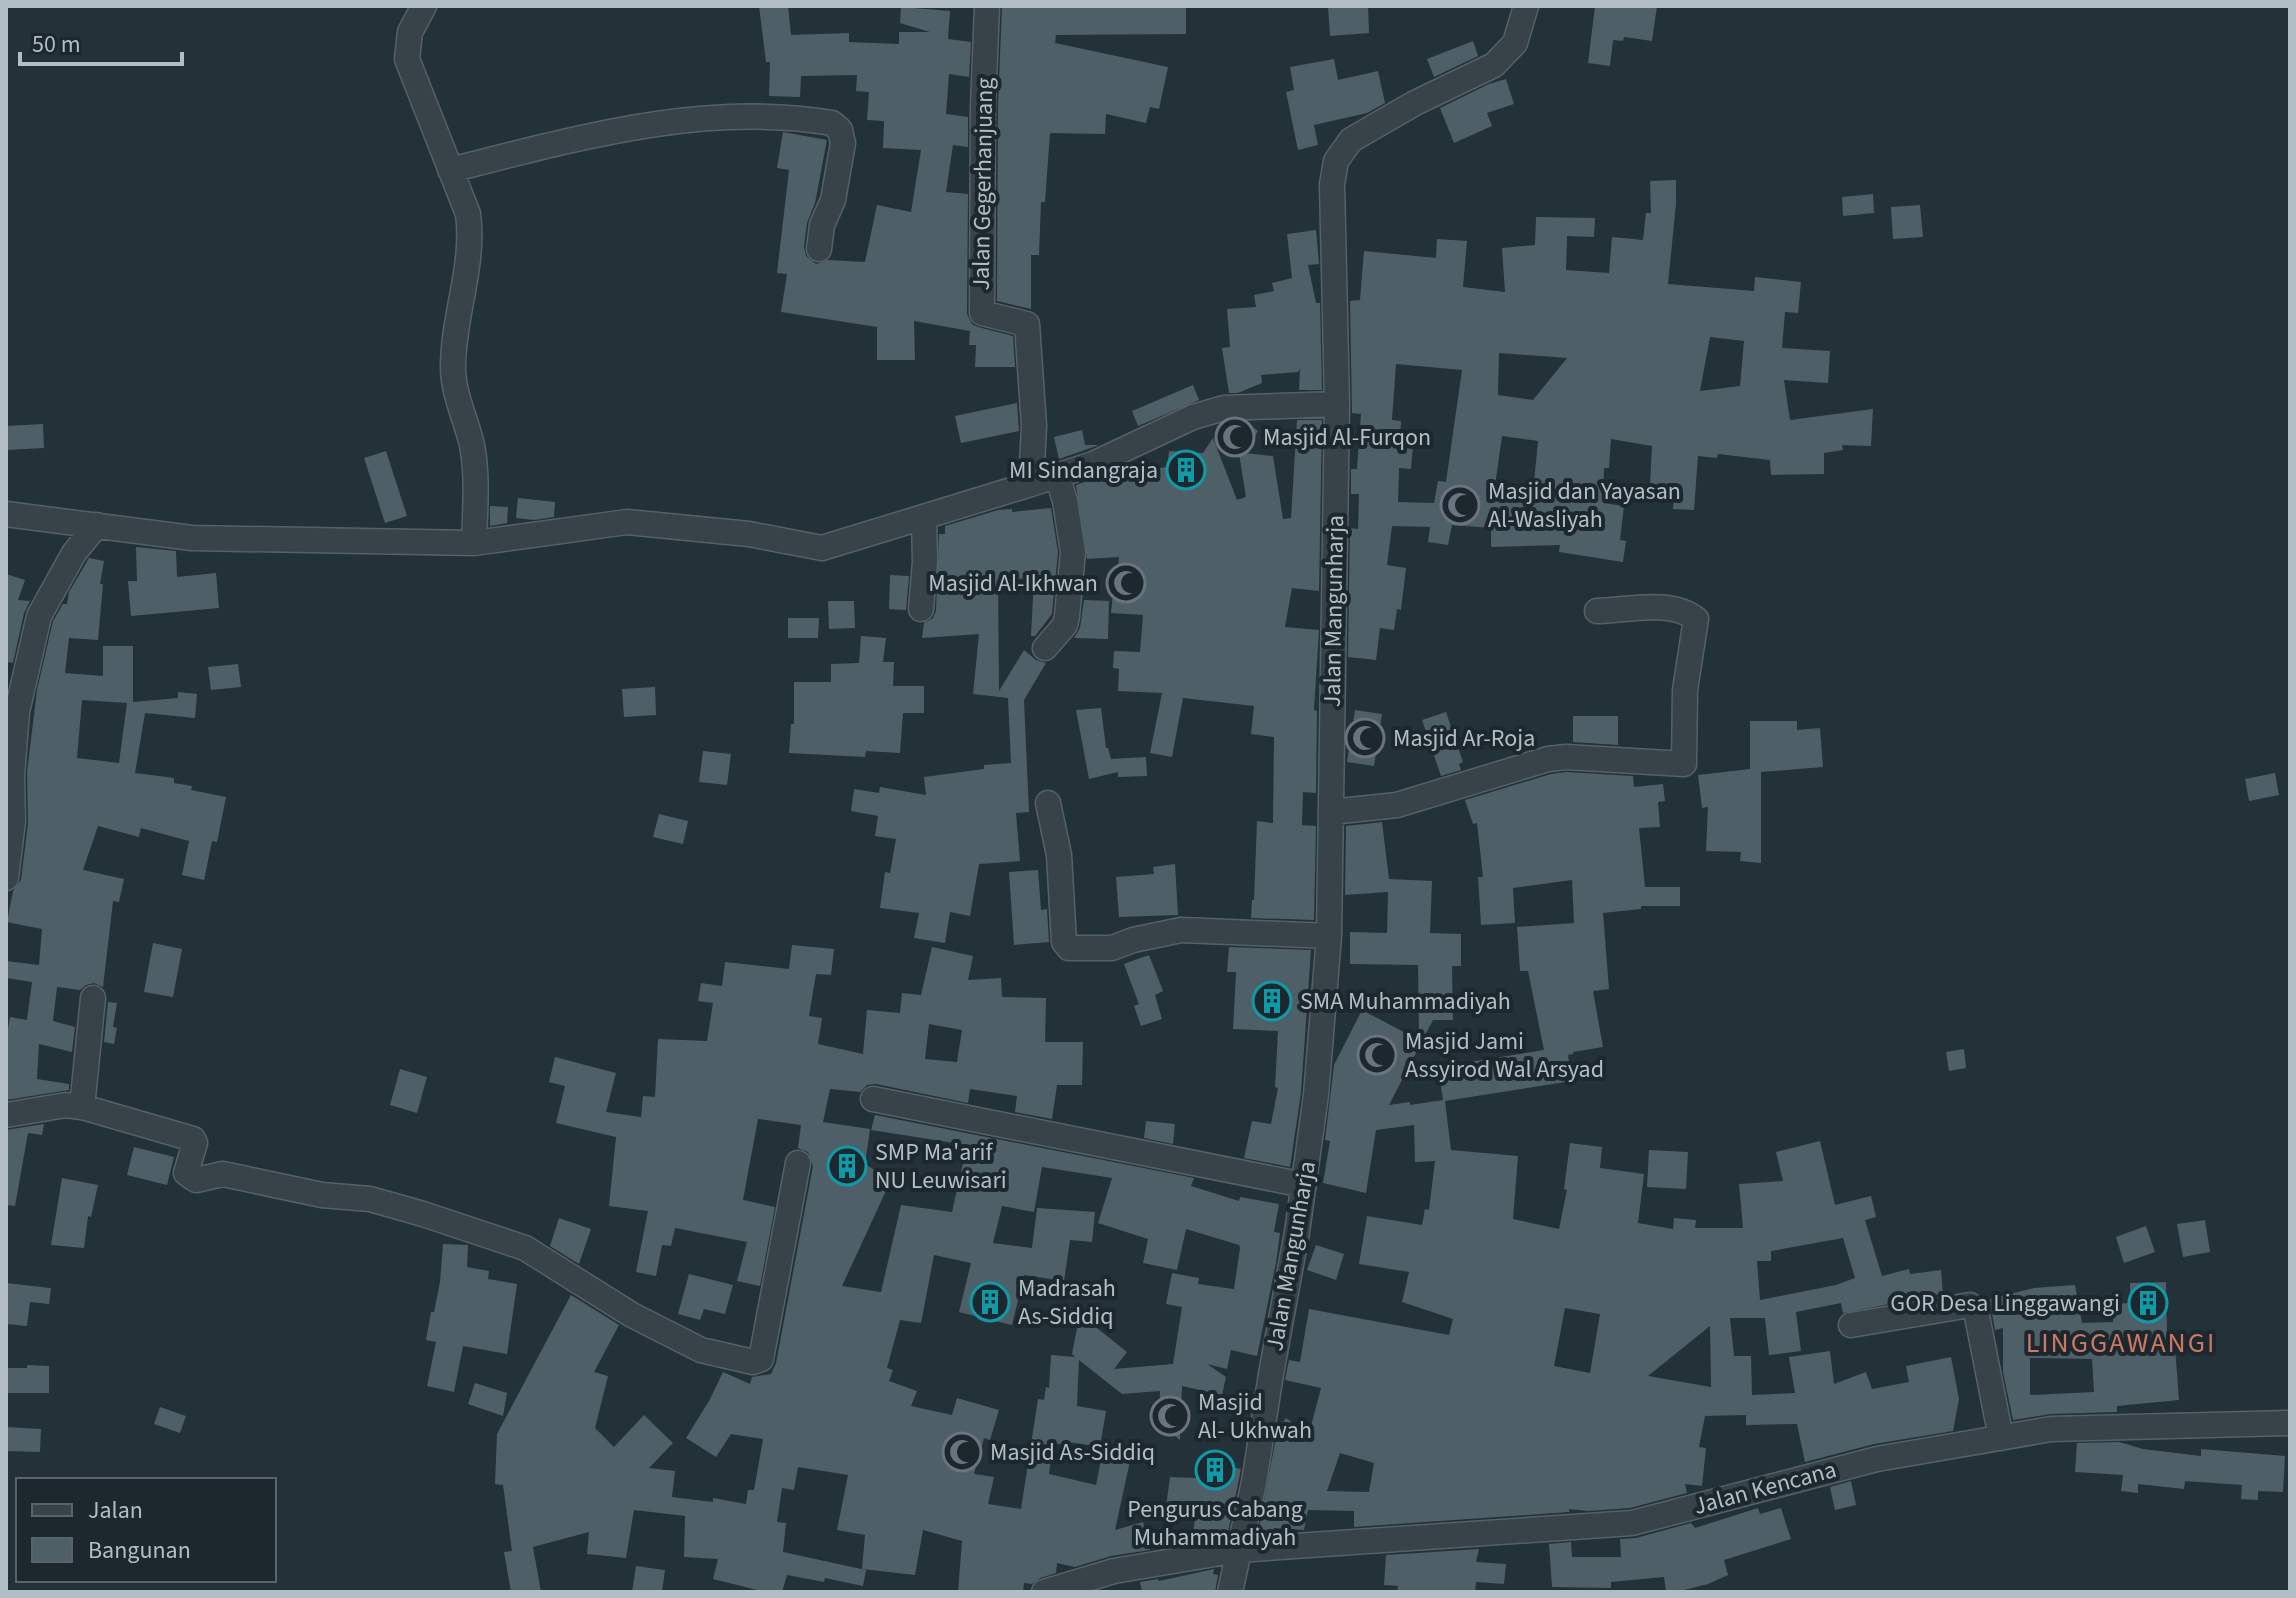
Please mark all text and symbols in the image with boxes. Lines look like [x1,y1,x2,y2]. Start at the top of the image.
scale bar [20,16,182,66]
text: 50 m [32,27,81,62]
street label: Jalan Gegerhanjuang [964,77,1002,291]
mosque icon: Masjid Al-Furqon [1214,416,1256,458]
place label: Masjid Al-Furqon [1263,420,1431,455]
building icon: MI Sindangraja [1165,449,1207,491]
place label: MI Sindangraja [1009,453,1158,488]
place label: Masjid dan Yayasan Al-Wasliyah [1488,474,1681,537]
mosque icon: Masjid dan Yayasan Al-Wasliyah [1439,484,1481,526]
street label: Jalan Mangunharja [1315,515,1353,707]
mosque icon: Masjid Al-Ikhwan [1105,562,1147,604]
place label: Masjid Al-Ikhwan [928,566,1098,601]
mosque icon: Masjid Ar-Roja [1344,717,1386,759]
place label: Masjid Ar-Roja [1393,721,1535,756]
building icon: SMA Muhammadiyah [1251,980,1293,1022]
place label: SMA Muhammadiyah [1300,984,1511,1019]
place label: Masjid Jami Assyirod Wal Arsyad [1405,1024,1604,1087]
mosque icon: Masjid Jami Assyirod Wal Arsyad [1356,1034,1398,1076]
place label: SMP Ma'arif NU Leuwisari [875,1135,1007,1198]
building icon: SMP Ma'arif NU Leuwisari [826,1145,868,1187]
street label: Jalan Mangunharja [1257,1158,1325,1354]
place label: Madrasah As-Siddiq [1018,1271,1116,1334]
building icon: Madrasah As-Siddiq [969,1281,1011,1323]
building icon: GOR Desa Linggawangi [2127,1282,2169,1324]
place label: GOR Desa Linggawangi [1890,1286,2120,1321]
district label: LINGGAWANGI [2026,1323,2216,1363]
place label: Masjid Al- Ukhwah [1198,1385,1312,1448]
mosque icon: Masjid Al- Ukhwah [1149,1395,1191,1437]
mosque icon: Masjid As-Siddiq [941,1431,983,1473]
place label: Masjid As-Siddiq [990,1435,1155,1470]
building icon: Pengurus Cabang Muhammadiyah [1194,1449,1236,1491]
street label: Jalan Kencana [1690,1452,1840,1524]
legend [16,1478,276,1582]
place label: Pengurus Cabang Muhammadiyah [1127,1492,1303,1555]
text: Jalan [88,1493,143,1528]
text: Bangunan [88,1533,191,1568]

